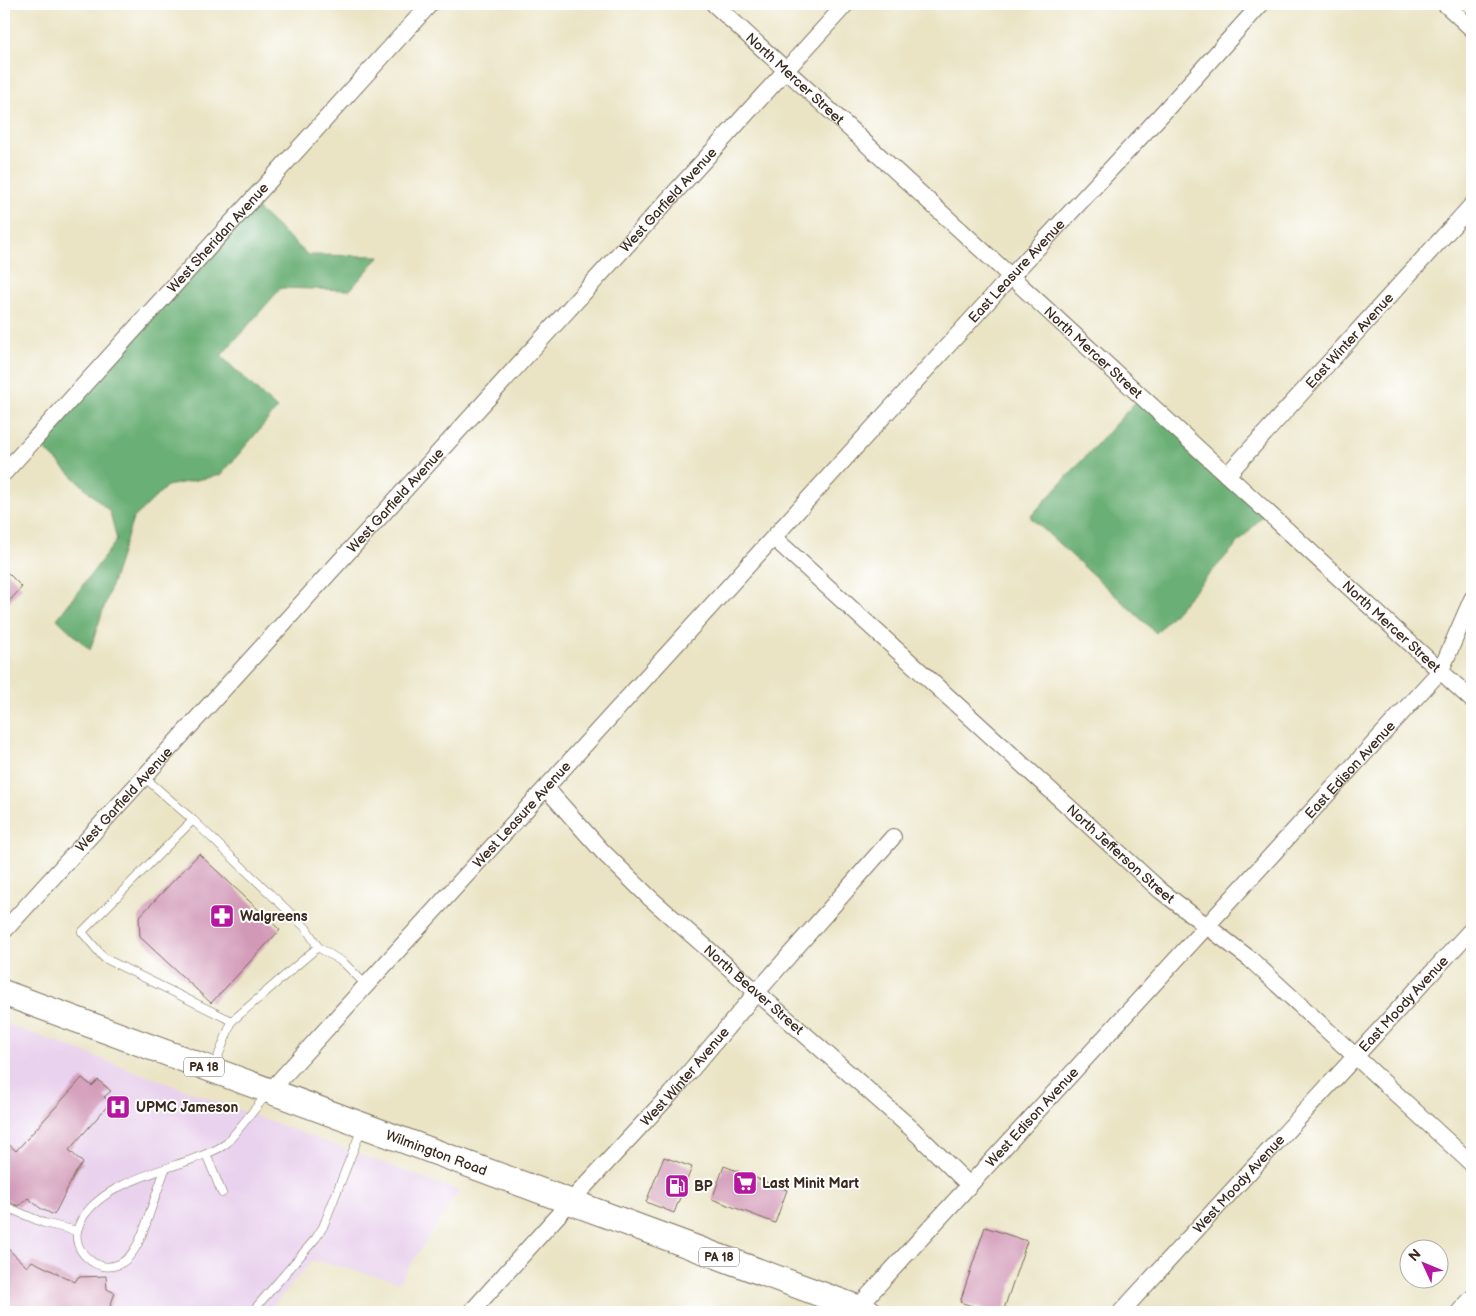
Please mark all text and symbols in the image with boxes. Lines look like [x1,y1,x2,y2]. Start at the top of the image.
street label: North Mercer Street [742,29,848,129]
street label: West Garfield Avenue [617,144,721,256]
street label: West Sheridan Avenue [164,179,272,296]
street label: East Leasure Avenue [965,216,1069,326]
street label: East Winter Avenue [1302,289,1397,392]
street label: North Mercer Street [1040,303,1146,403]
street label: West Garfield Avenue [344,445,448,557]
street label: North Mercer Street [1339,577,1445,676]
street label: East Edison Avenue [1301,718,1399,822]
street label: West Garfield Avenue [72,744,176,856]
street label: West Leasure Avenue [469,758,575,871]
street label: North Jefferson Street [1063,801,1178,908]
pharmacy icon: Walgreens [209,903,235,929]
place label: Walgreens [240,908,308,925]
street label: North Beaver Street [700,942,807,1039]
street label: East Moody Avenue [1355,953,1452,1056]
street label: West Winter Avenue [637,1024,733,1130]
road number: PA 18 [184,1058,224,1076]
street label: West Edison Avenue [982,1064,1082,1171]
hospital icon: UPMC Jameson [105,1094,131,1120]
place label: UPMC Jameson [136,1099,238,1116]
street label: Wilmington Road [383,1127,489,1179]
street label: West Moody Avenue [1190,1131,1288,1237]
supermarket icon: Last Minit Mart [732,1170,758,1196]
fuel station icon: BP [664,1173,690,1199]
place label: Last Minit Mart [762,1175,859,1192]
place label: BP [694,1178,713,1195]
north arrow [1398,1238,1448,1288]
text: N [1405,1246,1425,1265]
road number: PA 18 [699,1248,739,1266]

